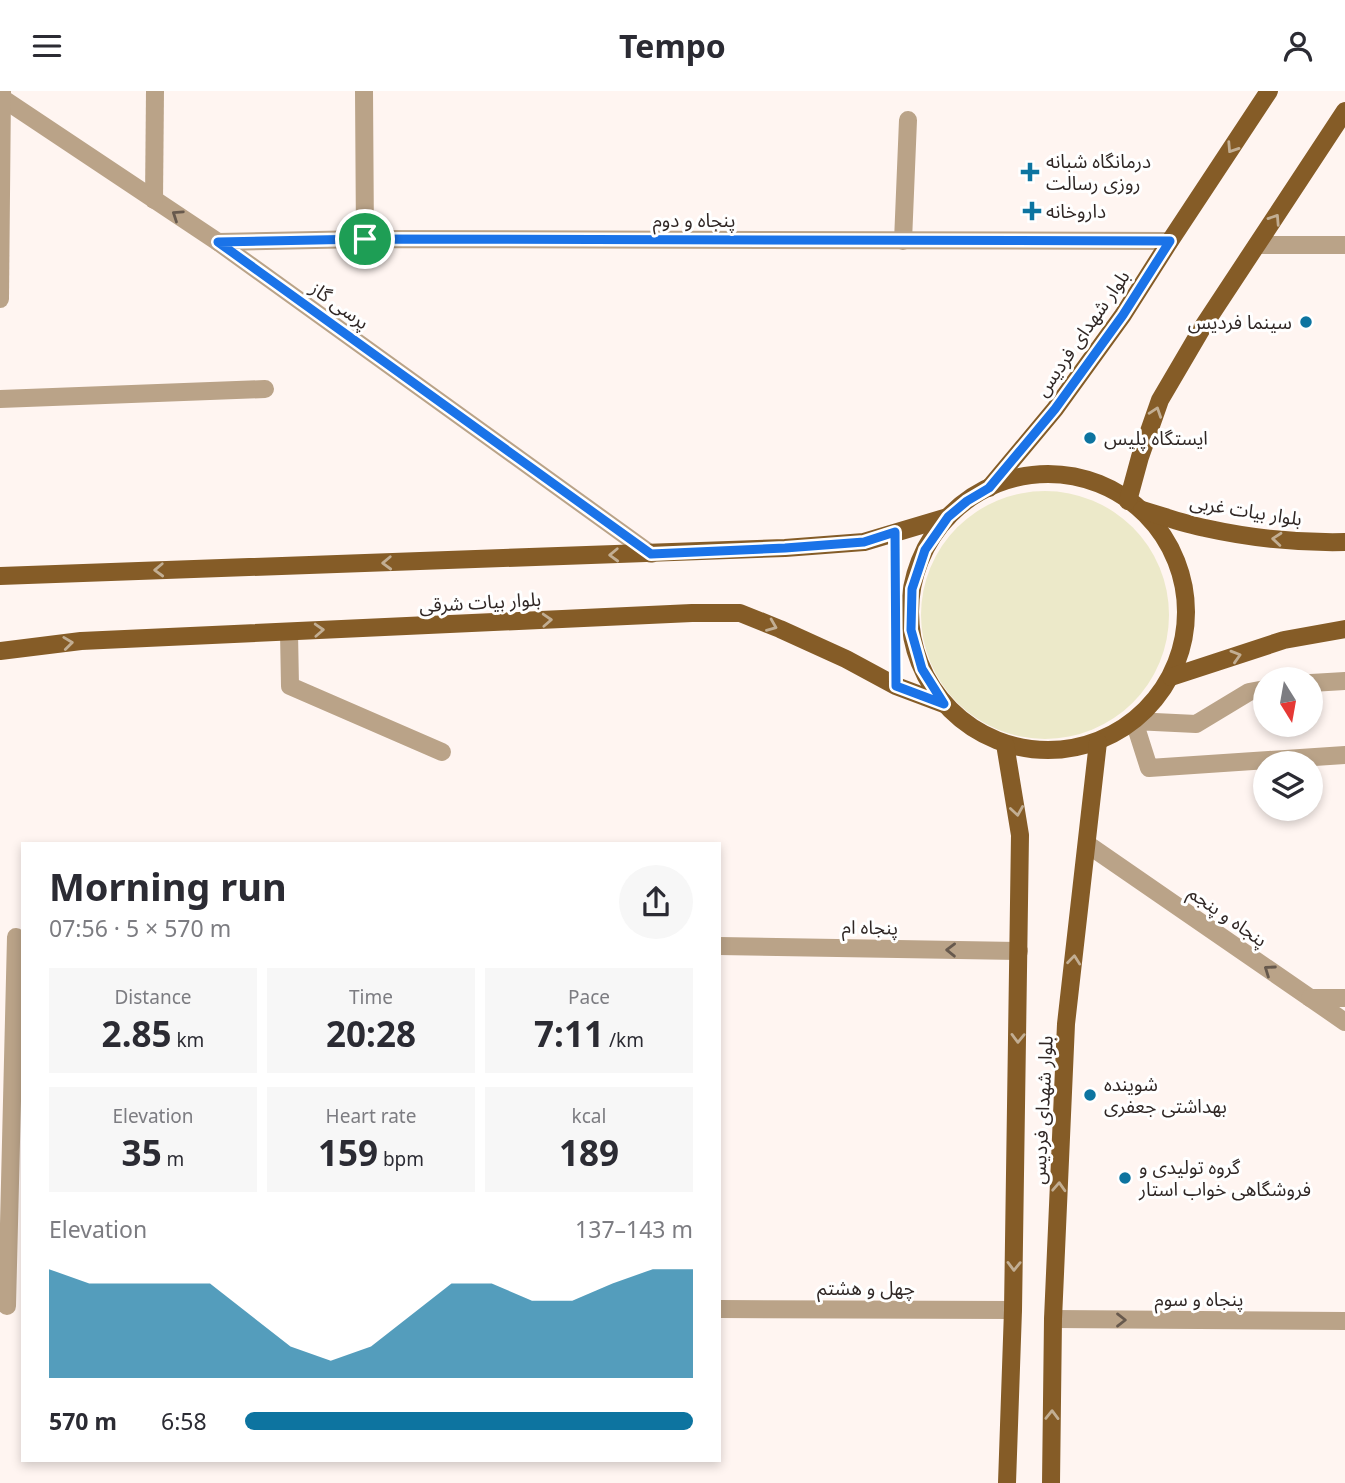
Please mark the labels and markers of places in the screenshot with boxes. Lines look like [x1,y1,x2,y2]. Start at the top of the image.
place label: درمانگاه شبانه روزی رسالت [1046,148,1151,196]
marker: درمانگاه شبانه روزی رسالت [1020,162,1040,182]
place label: داروخانه [1046,198,1106,224]
marker: داروخانه [1024,203,1040,219]
pin [335,209,395,269]
place label: سینما فردیس [1188,309,1292,335]
marker: سینما فردیس [1298,314,1314,330]
place label: ایستگاه پلیس [1104,425,1208,451]
marker: ایستگاه پلیس [1082,430,1098,446]
place label: شوینده بهداشتی جعفری [1104,1071,1227,1119]
marker: شوینده بهداشتی جعفری [1082,1087,1098,1103]
place label: گروه تولیدی و فروشگاهی خواب استار [1138,1154,1311,1202]
marker: گروه تولیدی و فروشگاهی خواب استار [1117,1170,1133,1186]

